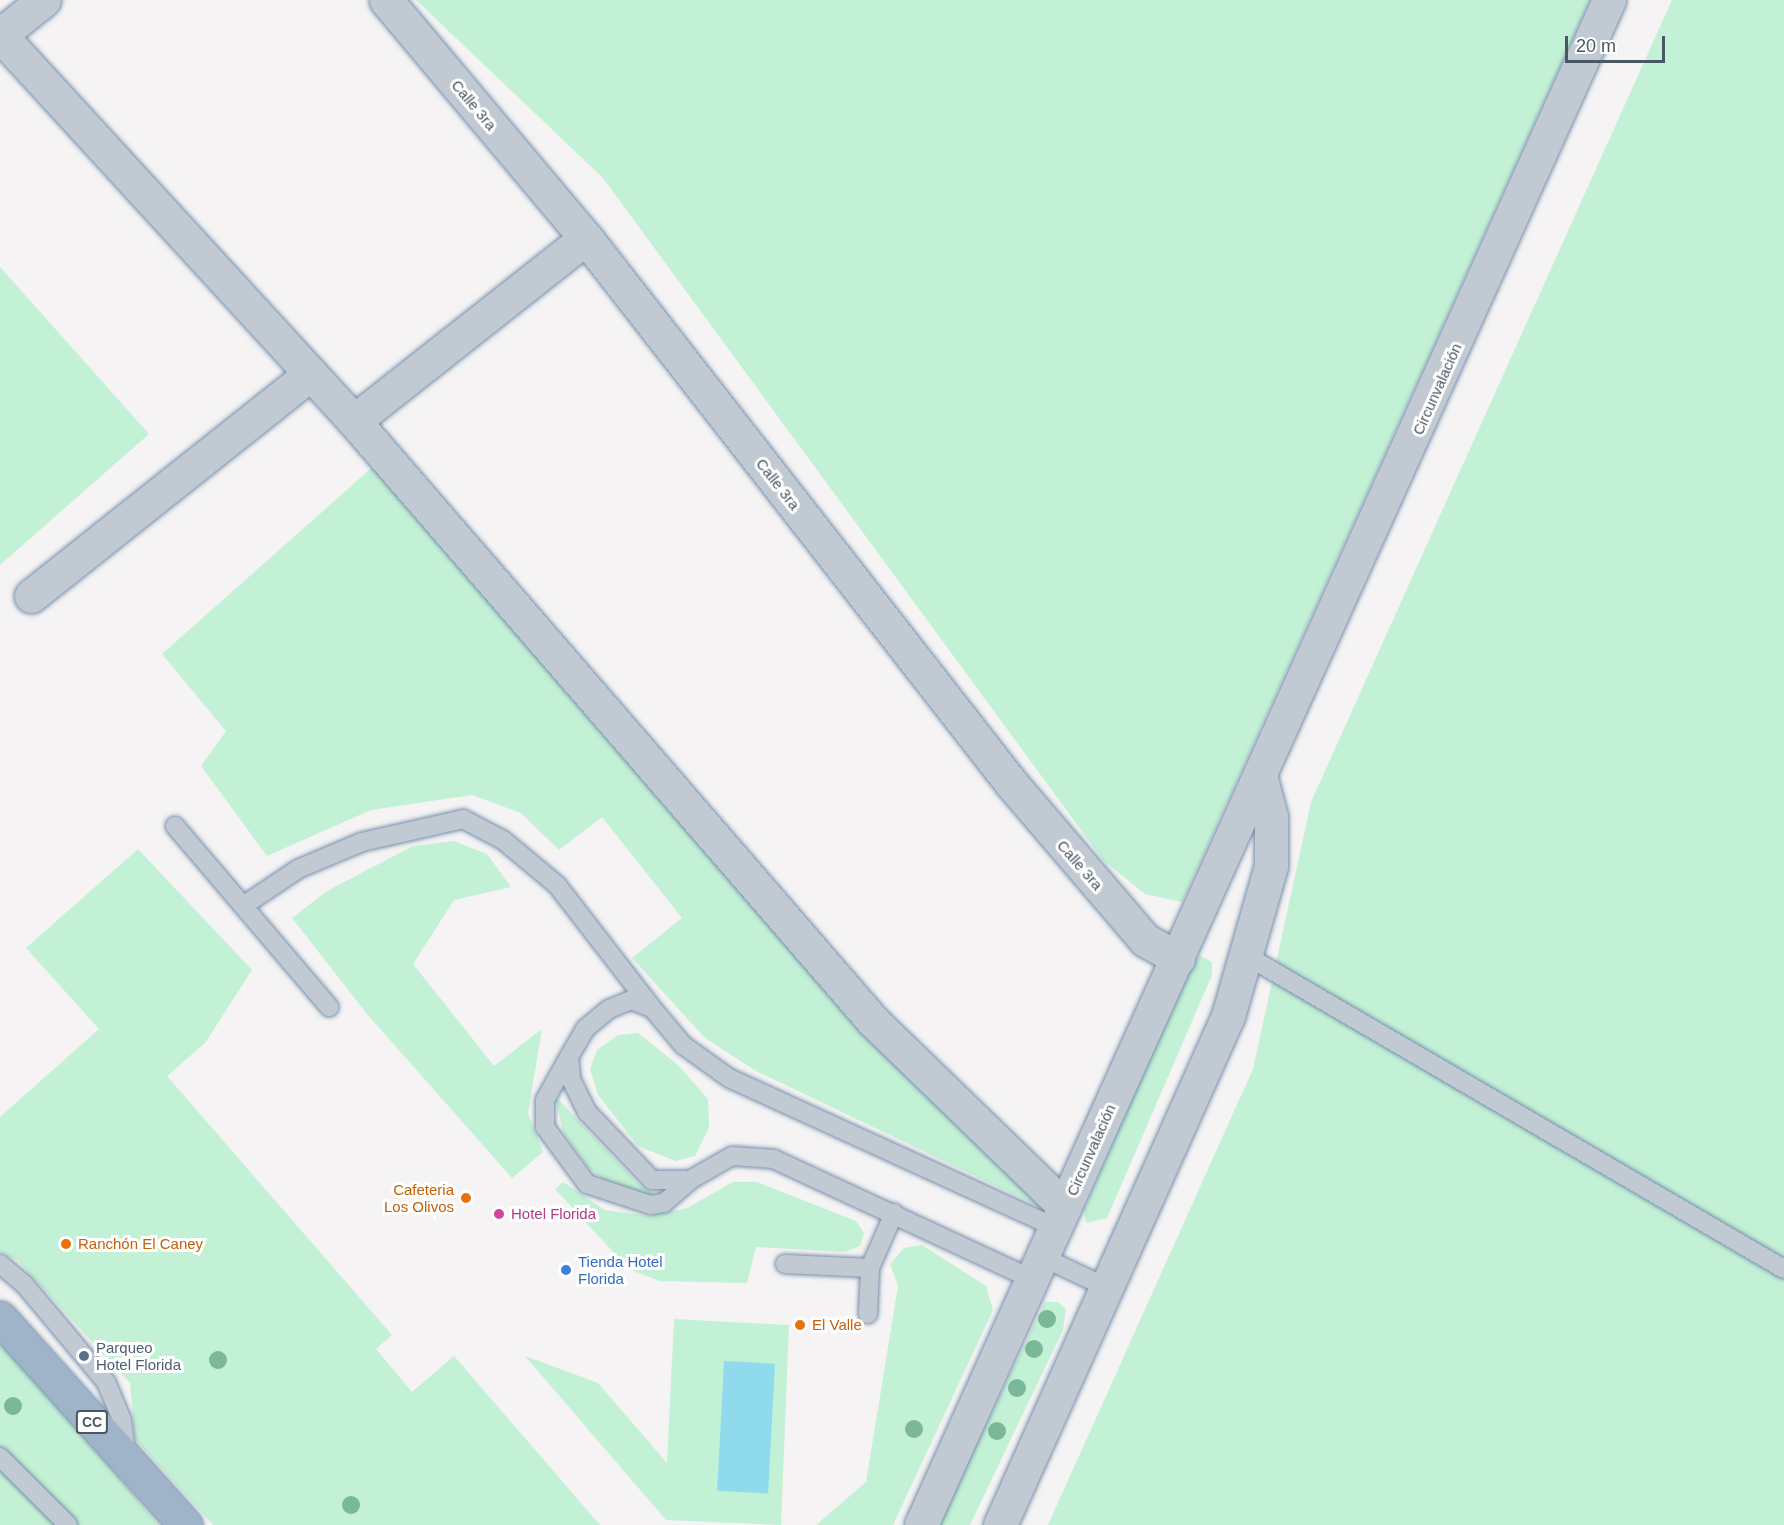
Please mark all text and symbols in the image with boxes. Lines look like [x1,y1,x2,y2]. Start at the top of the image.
scale bar [1568,24,1668,62]
text: 20 m [1576,36,1616,56]
street label: Calle 3ra [448,76,500,134]
street label: Circunvalación [1409,340,1465,438]
street label: Calle 3ra [752,455,804,513]
street label: Calle 3ra [1054,836,1106,894]
street label: Circunvalación [1063,1101,1119,1199]
place label: Cafeteria Los Olivos [384,1180,454,1215]
marker: Cafeteria Los Olivos [459,1191,473,1205]
place label: Hotel Florida [511,1205,596,1223]
marker: Hotel Florida [492,1207,506,1221]
place label: Ranchón El Caney [78,1235,203,1253]
marker: Ranchón El Caney [59,1237,73,1251]
place label: Tienda Hotel Florida [578,1252,662,1287]
marker: Tienda Hotel Florida [559,1263,573,1277]
place label: El Valle [812,1316,862,1334]
marker: El Valle [793,1318,807,1332]
place label: Parqueo Hotel Florida [96,1338,181,1373]
marker: Parqueo Hotel Florida [77,1349,91,1363]
road number: CC [76,1411,109,1433]

